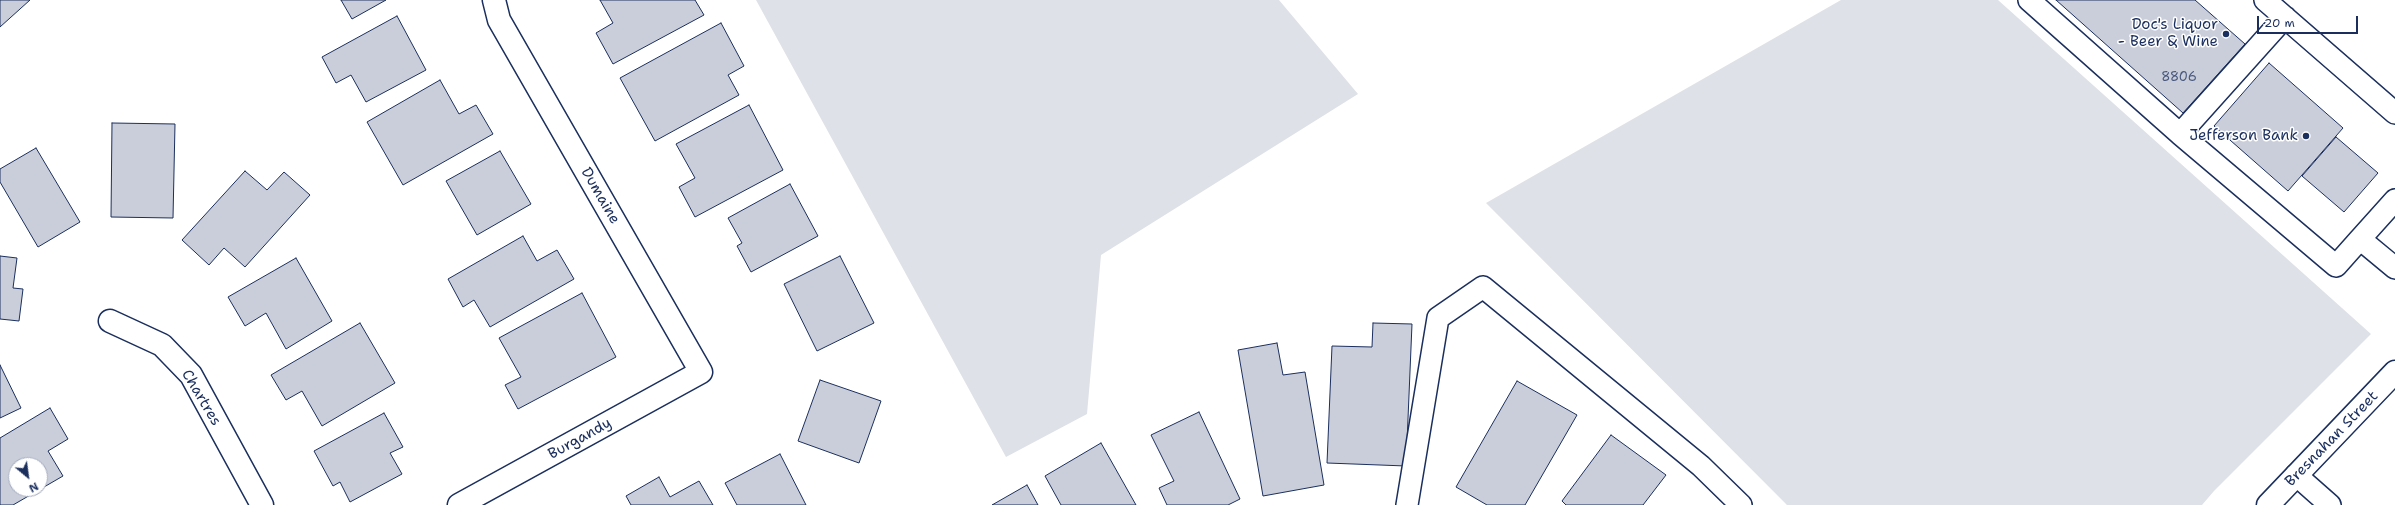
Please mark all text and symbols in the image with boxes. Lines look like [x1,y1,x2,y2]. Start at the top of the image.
scale bar [2259,8,2360,34]
text: 20 m [2264,15,2295,31]
place label: Doc's Liquor - Beer & Wine [2118,16,2218,51]
marker: Doc's Liquor - Beer & Wine [2221,29,2231,39]
house number: 8806 [2161,70,2197,86]
place label: Jefferson Bank [2189,127,2298,145]
marker: Jefferson Bank [2301,131,2311,141]
street label: Dumaine [577,165,623,227]
street label: Chartres [177,367,225,429]
street label: Bresnahan Street [2282,387,2382,491]
street label: Burgandy [545,414,615,464]
north arrow [8,457,48,497]
text: N [26,478,41,496]

